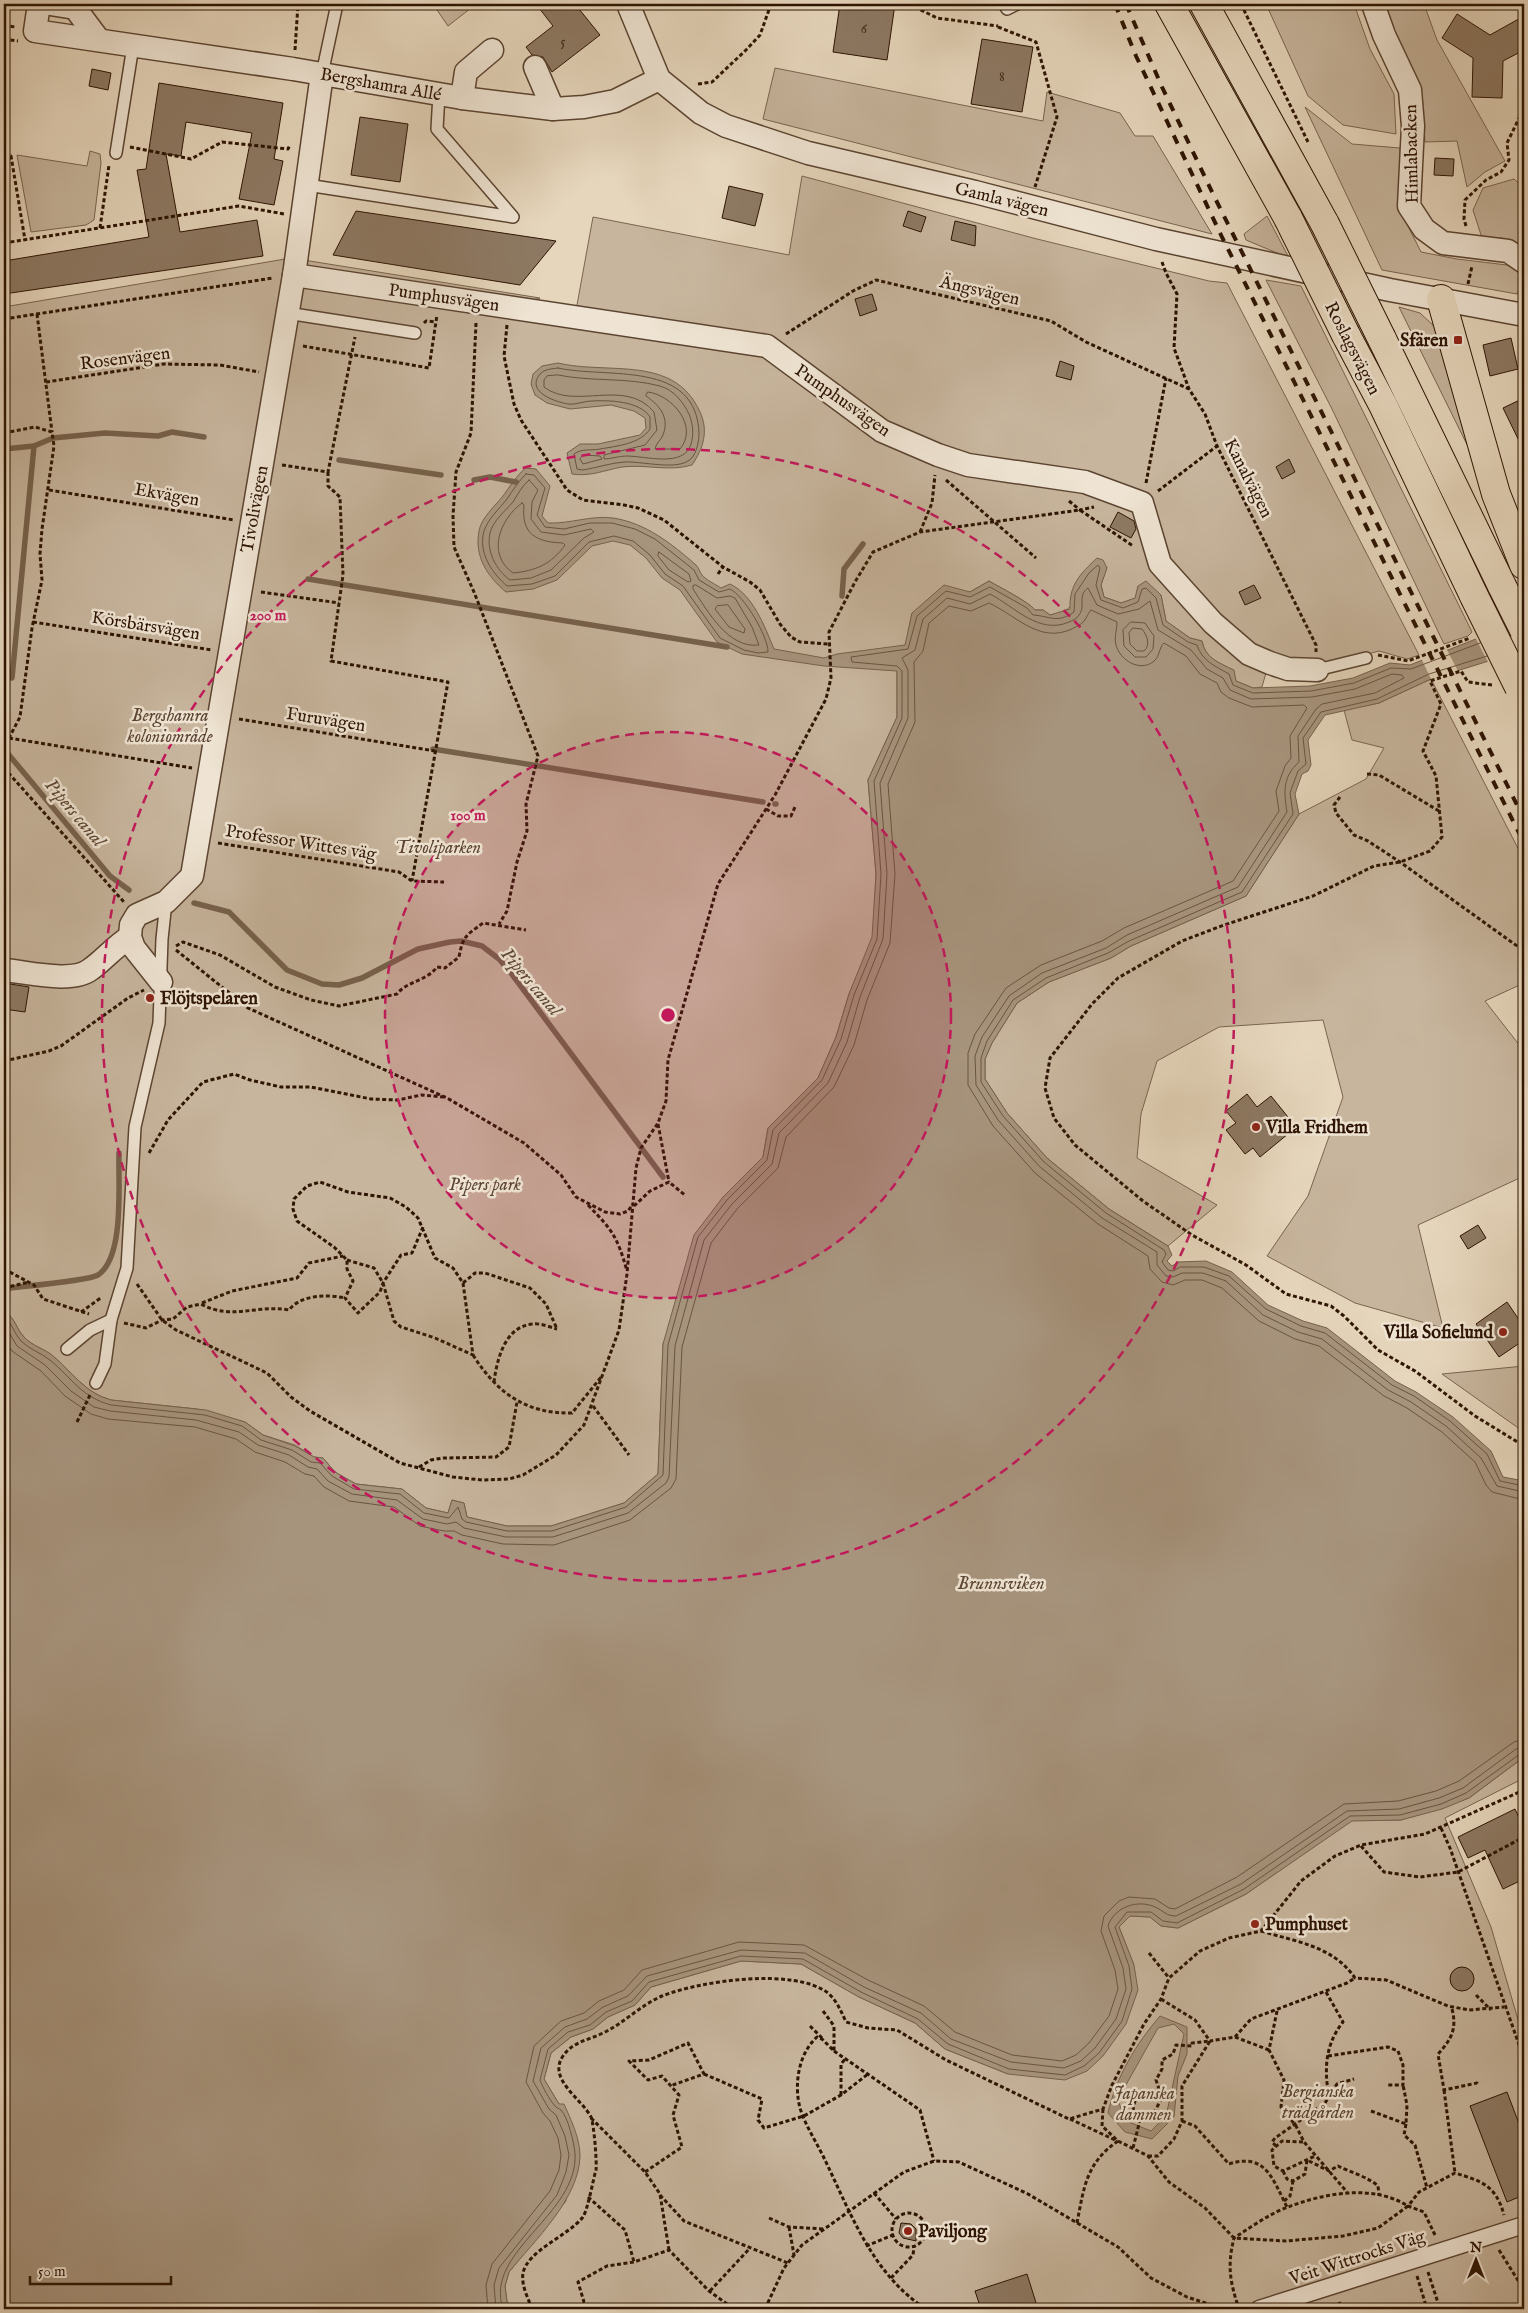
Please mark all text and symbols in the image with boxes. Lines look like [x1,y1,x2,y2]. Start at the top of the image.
house number: 6 [861,19,868,38]
house number: 5 [560,32,566,51]
street label: Bergshamra Allé [318,64,443,107]
house number: 8 [999,67,1005,86]
street label: Himlabacken [1400,104,1425,204]
street label: Gamla vägen [952,178,1051,223]
street label: Ängsvägen [937,270,1022,312]
street label: Pumphusvägen [387,279,501,318]
street label: Roslagsvägen [1318,298,1385,400]
place label: Sfären [1400,330,1448,353]
marker: Sfären [1452,334,1464,346]
street label: Rosenvägen [79,343,172,376]
street label: Pumphusvägen [790,360,895,443]
street label: Kanalvägen [1218,435,1278,523]
street label: Tivolivägen [236,463,275,555]
street label: Ekvägen [133,478,201,513]
text: 200 m [250,606,287,625]
street label: Körsbärsvägen [90,607,202,646]
street label: Furuvägen [284,703,367,738]
park label: Bergshamra koloniområde [126,705,213,749]
water label: Pipers canal [39,774,111,854]
text: 100 m [450,806,486,825]
street label: Professor Wittes väg [224,820,378,867]
park label: Tivoliparken [395,837,481,860]
water label: Pipers canal [495,943,567,1023]
place label: Flöjtspelaren [160,988,258,1011]
marker: Flöjtspelaren [144,992,156,1004]
centre of rings [659,1006,677,1024]
place label: Villa Fridhem [1265,1117,1368,1140]
marker: Villa Fridhem [1250,1121,1262,1133]
park label: Pipers park [449,1174,521,1197]
place label: Villa Sofielund [1383,1322,1493,1345]
marker: Villa Sofielund [1497,1326,1509,1338]
water label: Brunnsviken [957,1572,1045,1596]
place label: Pumphuset [1265,1914,1349,1937]
marker: Pumphuset [1249,1918,1261,1930]
park label: Bergianska trädgården [1282,2081,1354,2125]
park label: Japanska dammen [1113,2083,1175,2127]
place label: Paviljong [918,2221,988,2244]
marker: Paviljong [902,2225,914,2237]
street label: Veit Wittrocks Väg [1286,2226,1429,2292]
north arrow [1450,2236,1500,2286]
text: N [1469,2239,1482,2257]
scale bar [30,2253,171,2285]
text: 50 m [38,2262,66,2281]

